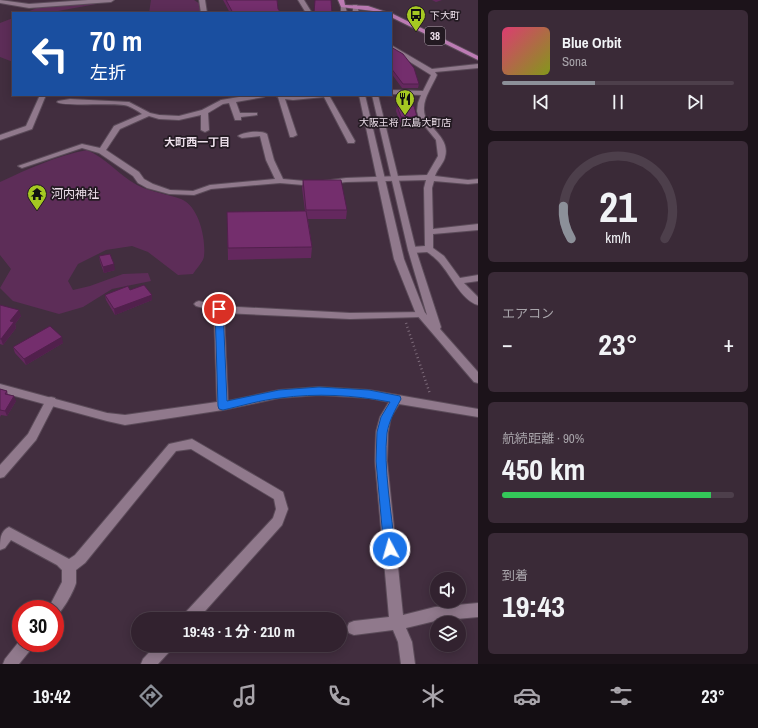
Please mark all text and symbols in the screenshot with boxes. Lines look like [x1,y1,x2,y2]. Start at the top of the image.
bus stop icon: 下大町 [405,4,427,32]
place label: 下大町 [430,9,460,22]
text: 70 m [90,22,142,60]
road number: 38 [425,27,445,45]
icon: left [24,28,76,80]
text: Blue Orbit [562,32,621,53]
text: Sona [562,53,587,70]
text: 左折 [90,60,126,85]
restaurant icon: 大阪王将 広島大町店 [394,88,416,116]
icon: previous [530,91,552,113]
icon: pause [607,91,629,113]
icon: next [684,91,706,113]
place label: 大阪王将 広島大町店 [359,116,451,129]
district label: 大町西一丁目 [164,135,230,149]
text: 21 [599,179,637,235]
temple icon: 河内神社 [26,183,48,211]
place label: 河内神社 [51,186,99,202]
text: km/h [605,228,631,247]
pin [202,292,236,326]
icon: arrive [208,298,230,320]
text: エアコン [502,305,554,322]
text: 23° [598,324,638,364]
text: − [502,329,513,359]
text: + [723,329,734,359]
text: 航続距離 · 90% [502,430,584,447]
text: 450 km [502,449,585,489]
position arrow [369,528,411,570]
text: 到着 [502,567,528,584]
map controls [430,572,466,652]
button: sound [430,572,466,608]
text: 19:43 [502,586,565,626]
speed limit sign: 30 [12,600,64,652]
button: layers [430,616,466,652]
text: 19:43 · 1 分 · 210 m [183,621,295,642]
icon: directions [137,682,165,710]
icon: music [231,682,259,710]
icon: phone [325,682,353,710]
icon: climate [419,682,447,710]
icon: car [513,682,541,710]
icon: filters [607,682,635,710]
text: 19:42 [33,684,71,709]
text: 23° [701,684,725,709]

